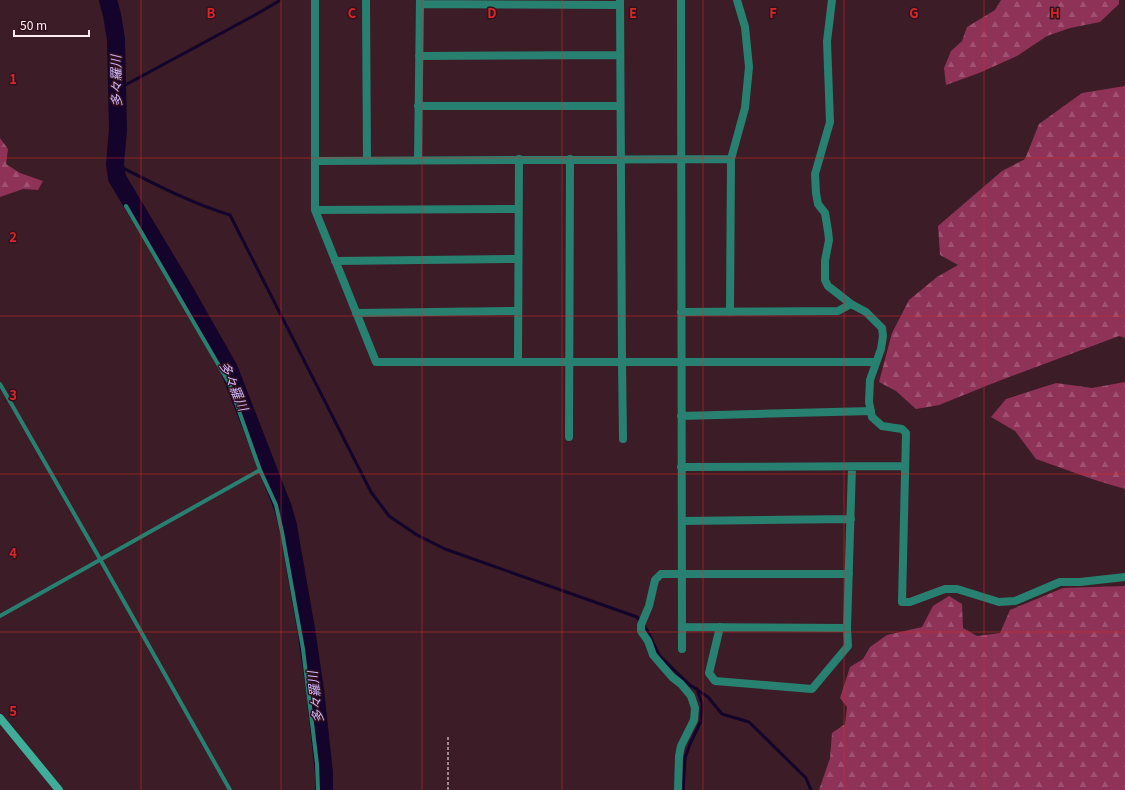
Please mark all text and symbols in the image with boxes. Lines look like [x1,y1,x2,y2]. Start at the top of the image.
text: B [207,3,216,22]
text: C [348,3,357,22]
text: D [487,3,497,22]
text: E [629,3,637,22]
text: F [769,3,777,22]
text: G [909,3,919,22]
text: H [1050,3,1060,22]
scale bar [14,12,89,38]
text: 50 m [20,16,47,33]
water label: 多々羅川 [106,53,125,107]
text: 1 [9,69,17,88]
text: 2 [9,227,17,246]
water label: 多々羅川 [216,358,254,415]
text: 3 [9,385,17,404]
text: 4 [9,543,17,562]
water label: 多々羅川 [302,668,327,724]
text: 5 [9,701,17,720]

